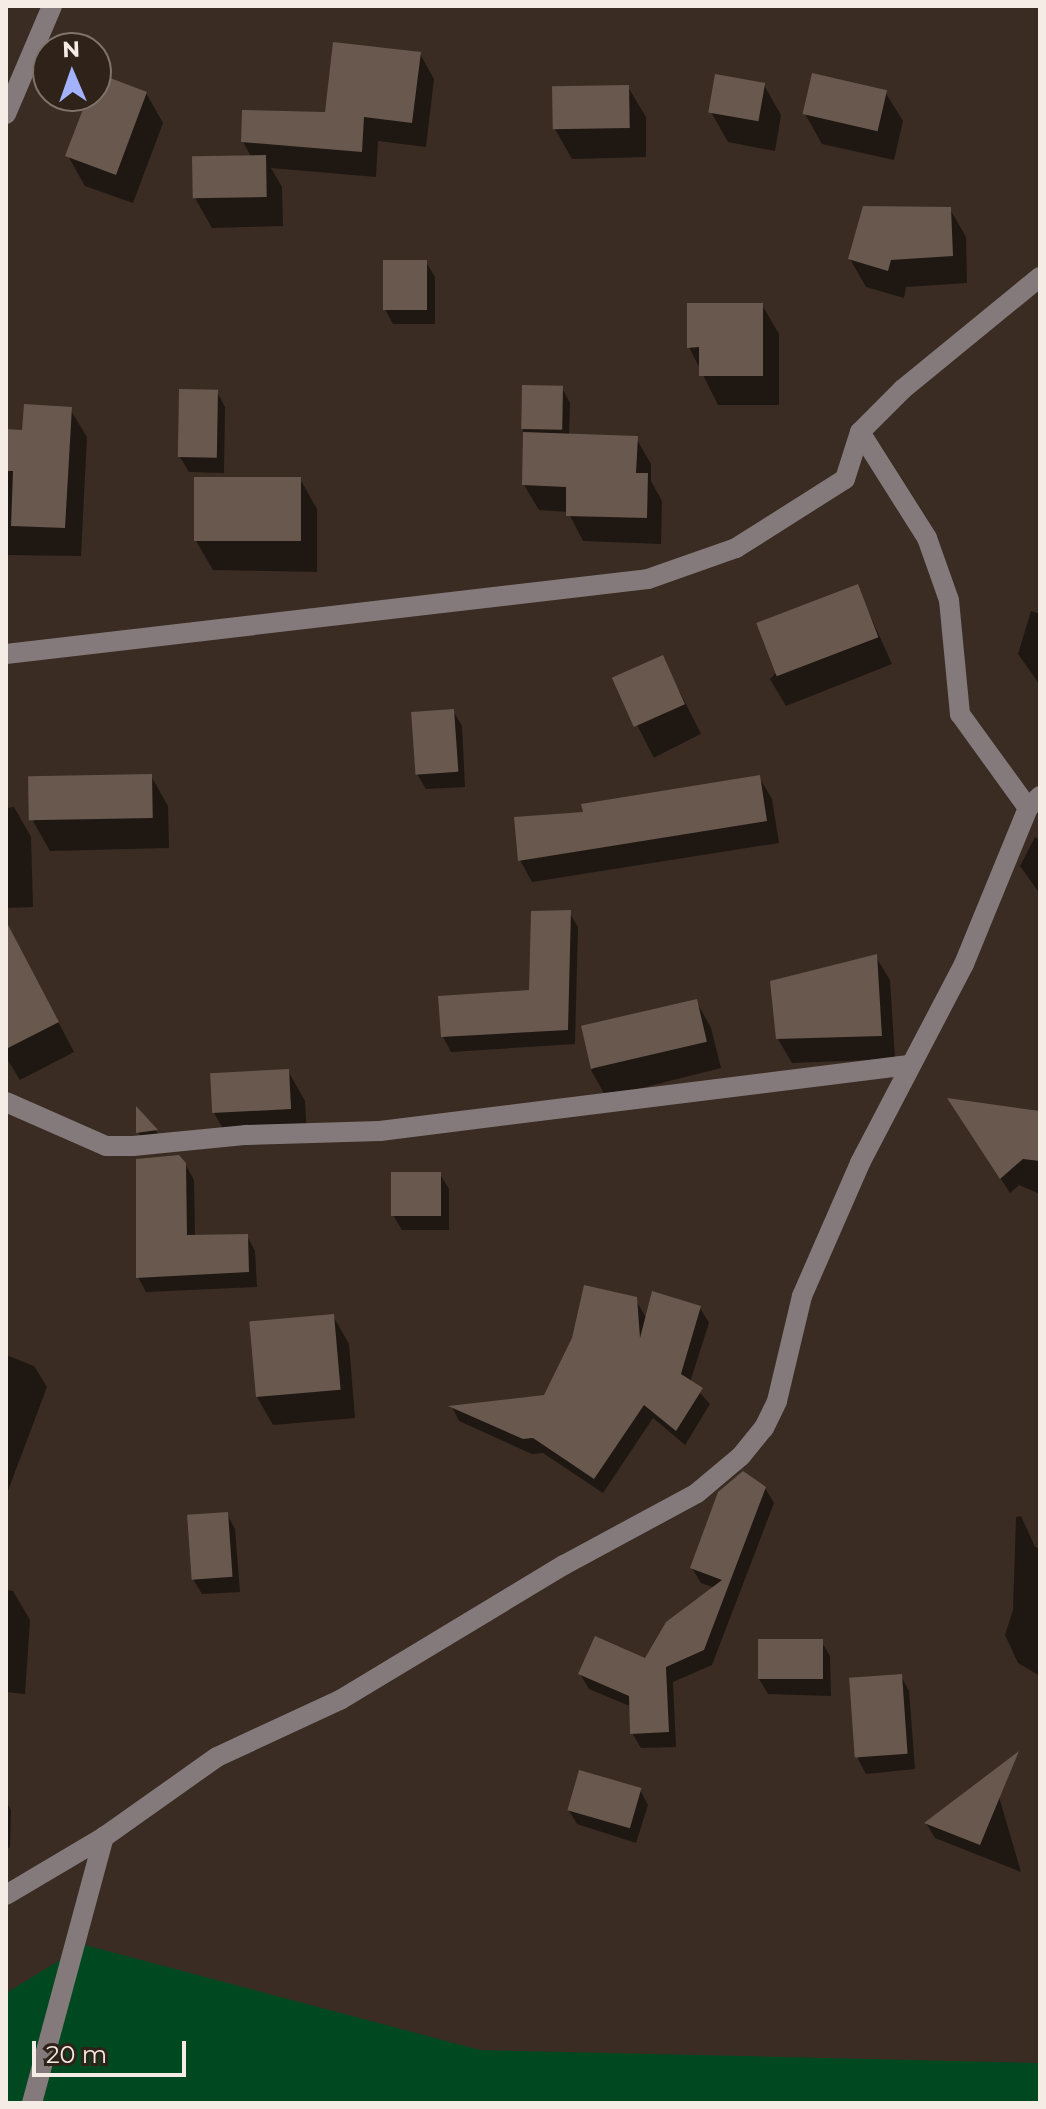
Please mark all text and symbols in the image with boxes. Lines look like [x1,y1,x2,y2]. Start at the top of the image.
north arrow [32,32,112,112]
text: N [62,36,81,63]
scale bar [36,2025,190,2075]
text: 20 m [46,2040,107,2069]

